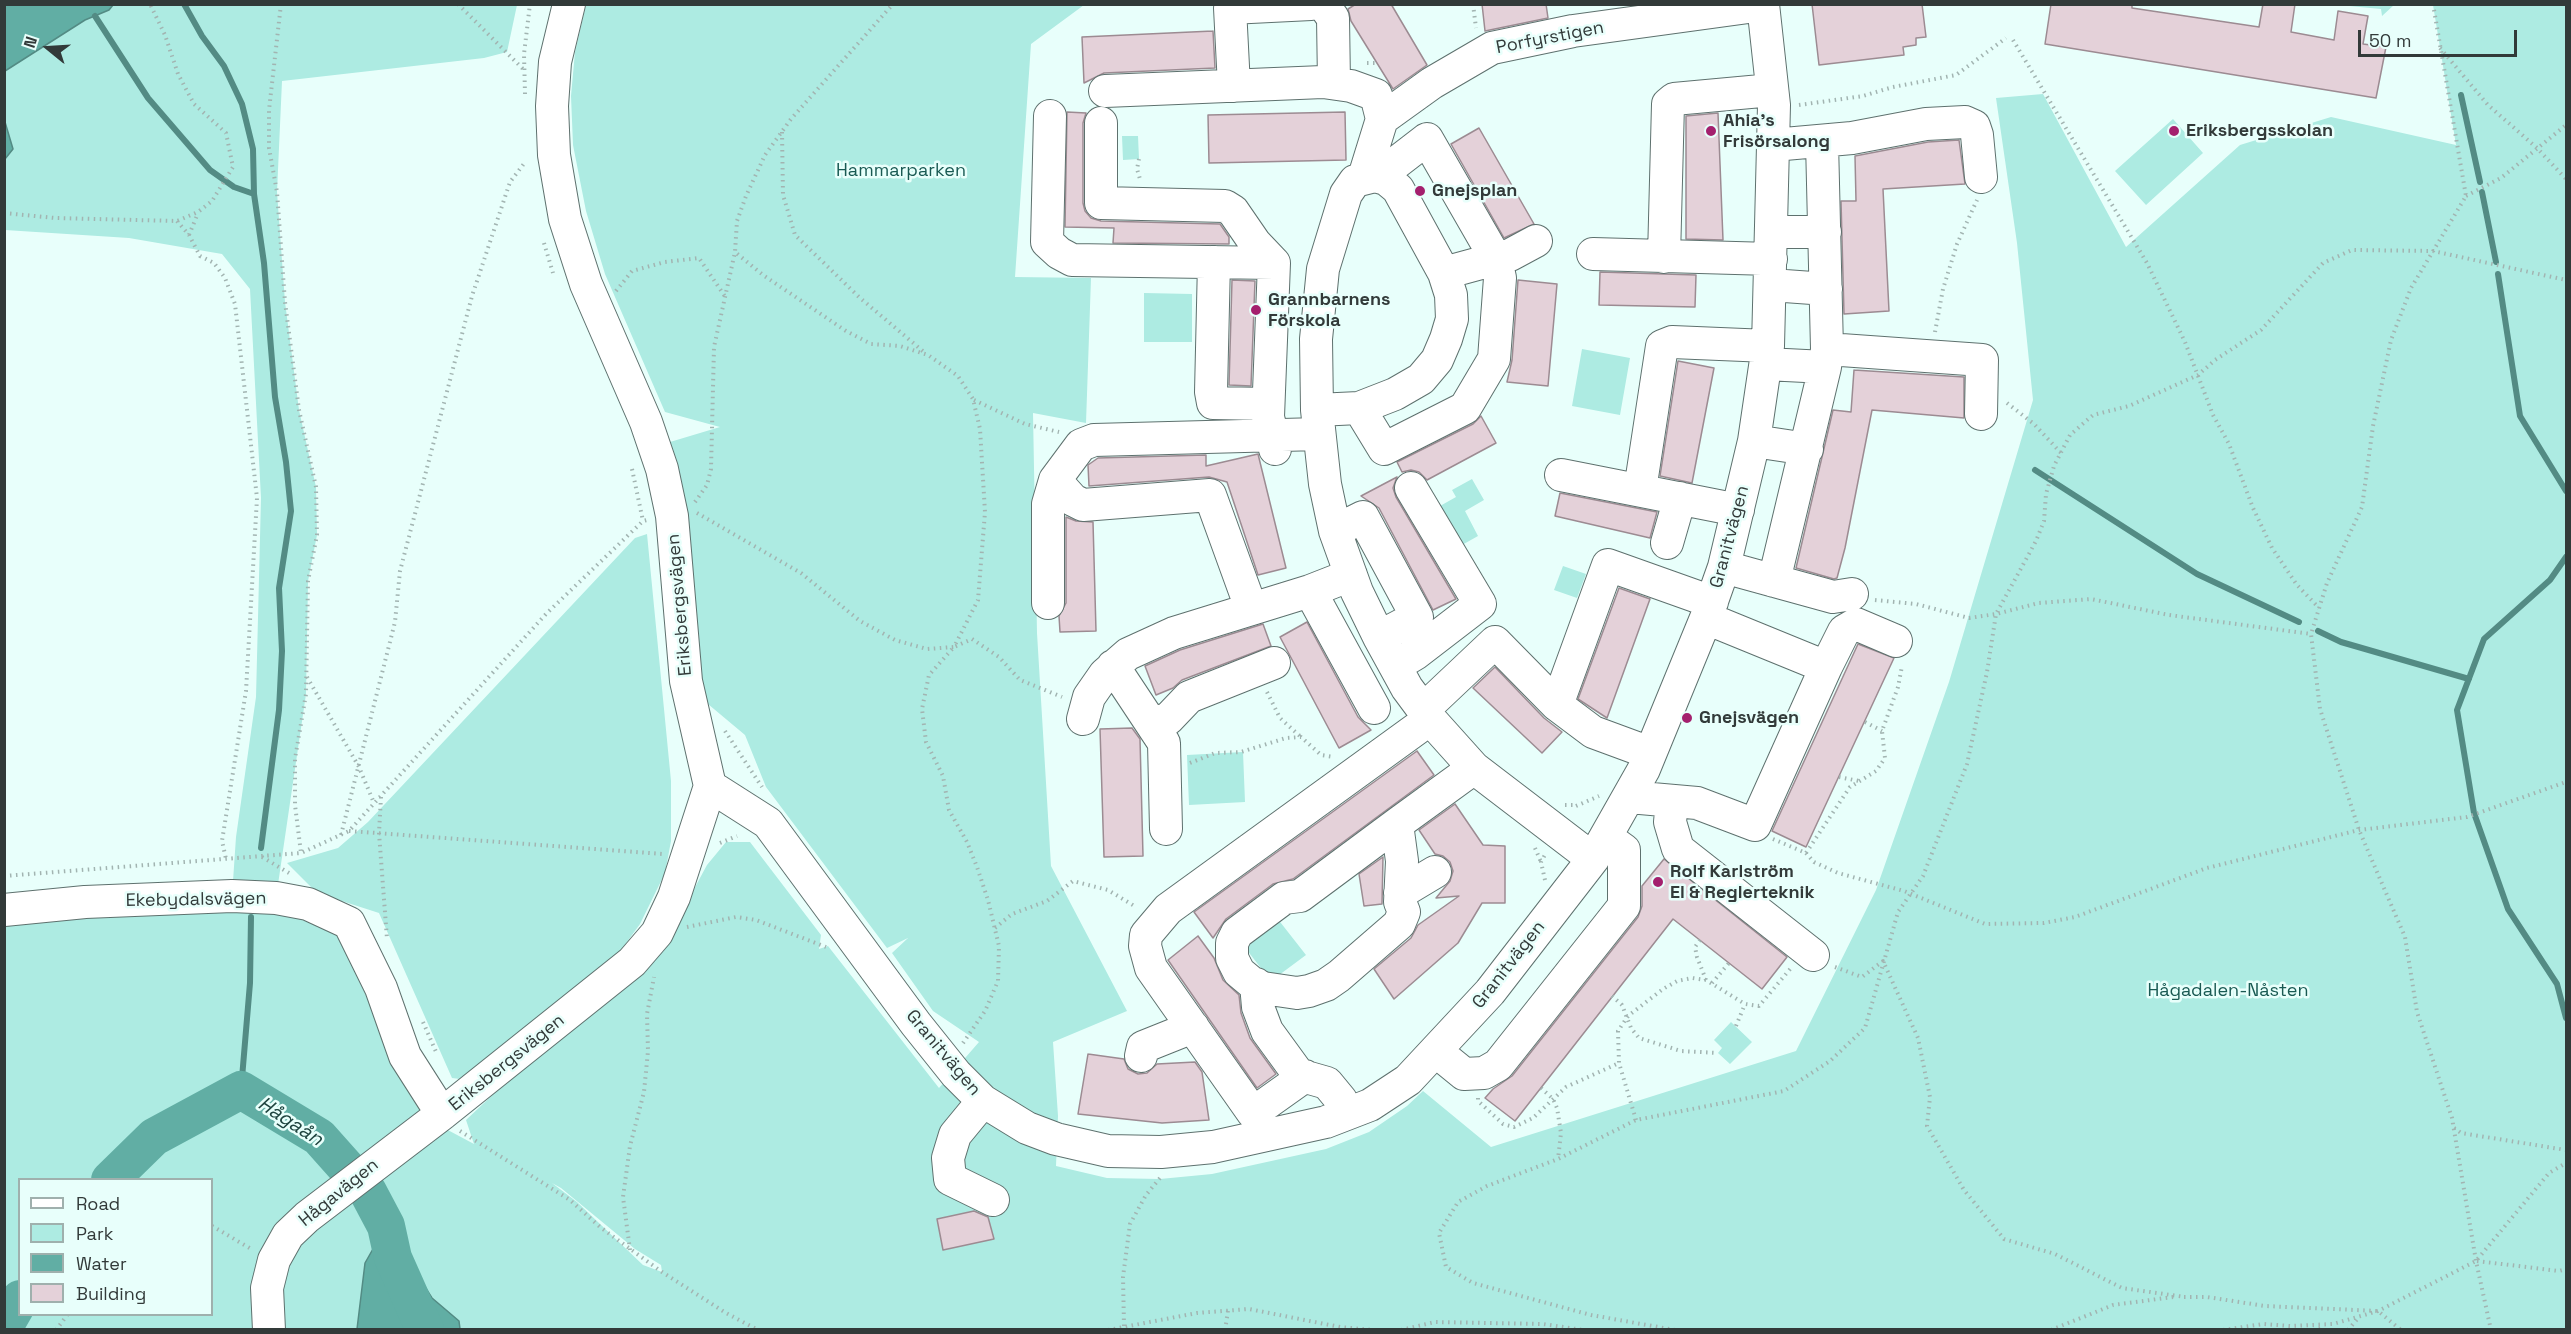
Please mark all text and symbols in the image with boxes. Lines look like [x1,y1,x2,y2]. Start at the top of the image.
street label: Porfyrstigen [1494,17,1606,59]
north arrow [18,18,78,78]
scale bar [2361,18,2520,56]
text: 50 m [2369,29,2411,52]
text: N [19,34,42,51]
place label: Ahia's Frisörsalong [1723,110,1830,152]
place label: Eriksbergsskolan [2186,120,2333,142]
marker: Ahia's Frisörsalong [1704,124,1718,138]
marker: Eriksbergsskolan [2167,124,2181,138]
park label: Hammarparken [836,160,966,182]
place label: Gnejsplan [1432,180,1517,202]
marker: Gnejsplan [1413,184,1427,198]
place label: Grannbarnens Förskola [1268,289,1390,332]
marker: Grannbarnens Förskola [1249,303,1263,317]
street label: Granitvägen [1706,483,1754,591]
street label: Eriksbergsvägen [663,533,697,677]
place label: Gnejsvägen [1699,707,1799,729]
marker: Gnejsvägen [1680,711,1694,725]
place label: Rolf Karlström El & Reglerteknik [1670,861,1815,904]
marker: Rolf Karlström El & Reglerteknik [1651,875,1665,889]
street label: Ekebydalsvägen [125,888,267,912]
street label: Granitvägen [1468,917,1550,1013]
park label: Hågadalen-Nåsten [2148,980,2308,1002]
street label: Granitvägen [901,1006,985,1100]
street label: Eriksbergsvägen [445,1010,569,1116]
water label: Hågaån [253,1092,327,1152]
street label: Hågavägen [295,1154,383,1232]
legend [18,1178,213,1316]
text: Road [76,1192,120,1215]
text: Park [76,1222,113,1245]
text: Water [76,1252,127,1275]
text: Building [76,1282,146,1305]

